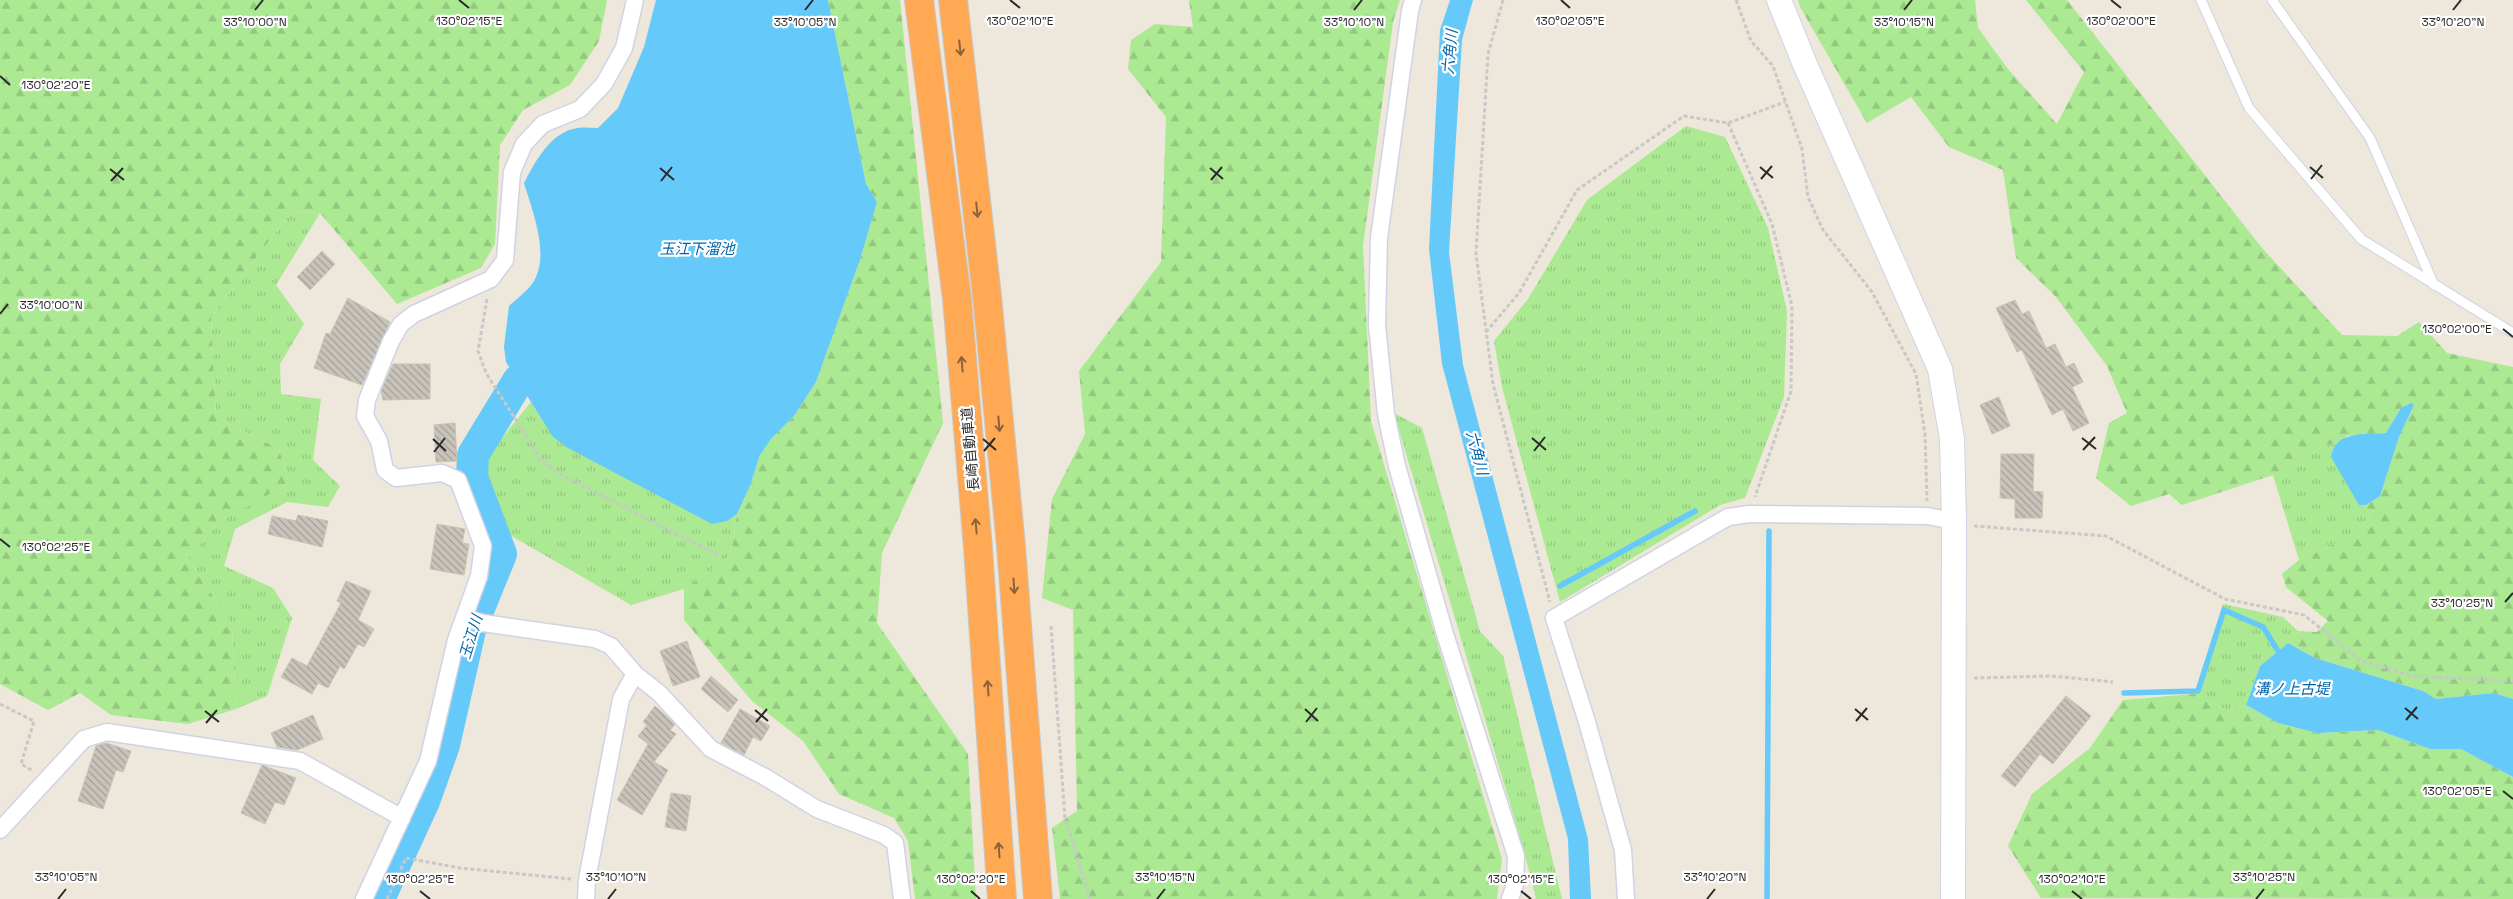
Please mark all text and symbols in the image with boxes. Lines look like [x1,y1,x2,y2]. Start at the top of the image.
text: 130°02'15"E [436,13,503,29]
text: 130°02'10"E [986,13,1054,29]
text: 130°02'05"E [1535,13,1605,29]
text: 130°02'00"E [2086,13,2156,29]
text: 33°10'00"N [223,14,287,30]
text: 33°10'05"N [774,14,836,30]
text: 33°10'10"N [1324,14,1384,30]
text: 33°10'15"N [1874,14,1934,30]
text: 33°10'20"N [2422,14,2484,30]
water label: 六角川 [1438,27,1461,75]
one-way arrow [955,40,965,56]
text: 130°02'20"E [21,77,91,93]
one-way arrow [972,202,982,218]
water label: 玉江下溜池 [659,239,736,258]
text: 33°10'00"N [19,297,83,313]
text: 130°02'00"E [2422,321,2492,337]
one-way arrow [958,357,967,373]
street label: 長崎自動車道 [957,406,983,492]
one-way arrow [994,415,1004,431]
water label: 六角川 [1462,429,1493,479]
one-way arrow [972,518,981,534]
text: 130°02'25"E [22,539,91,555]
one-way arrow [1009,577,1018,593]
text: 33°10'25"N [2431,595,2493,611]
water label: 玉江川 [455,611,487,661]
water label: 溝ノ上古堤 [2254,679,2331,698]
one-way arrow [983,681,993,697]
text: 130°02'05"E [2422,783,2492,799]
one-way arrow [995,843,1004,859]
text: 33°10'05"N [35,869,97,885]
text: 33°10'10"N [586,869,646,885]
text: 33°10'15"N [1135,869,1195,885]
text: 33°10'20"N [1684,869,1746,885]
text: 33°10'25"N [2233,869,2295,885]
text: 130°02'25"E [386,871,455,887]
text: 130°02'20"E [936,871,1006,887]
text: 130°02'15"E [1488,871,1555,887]
text: 130°02'10"E [2038,871,2106,887]

